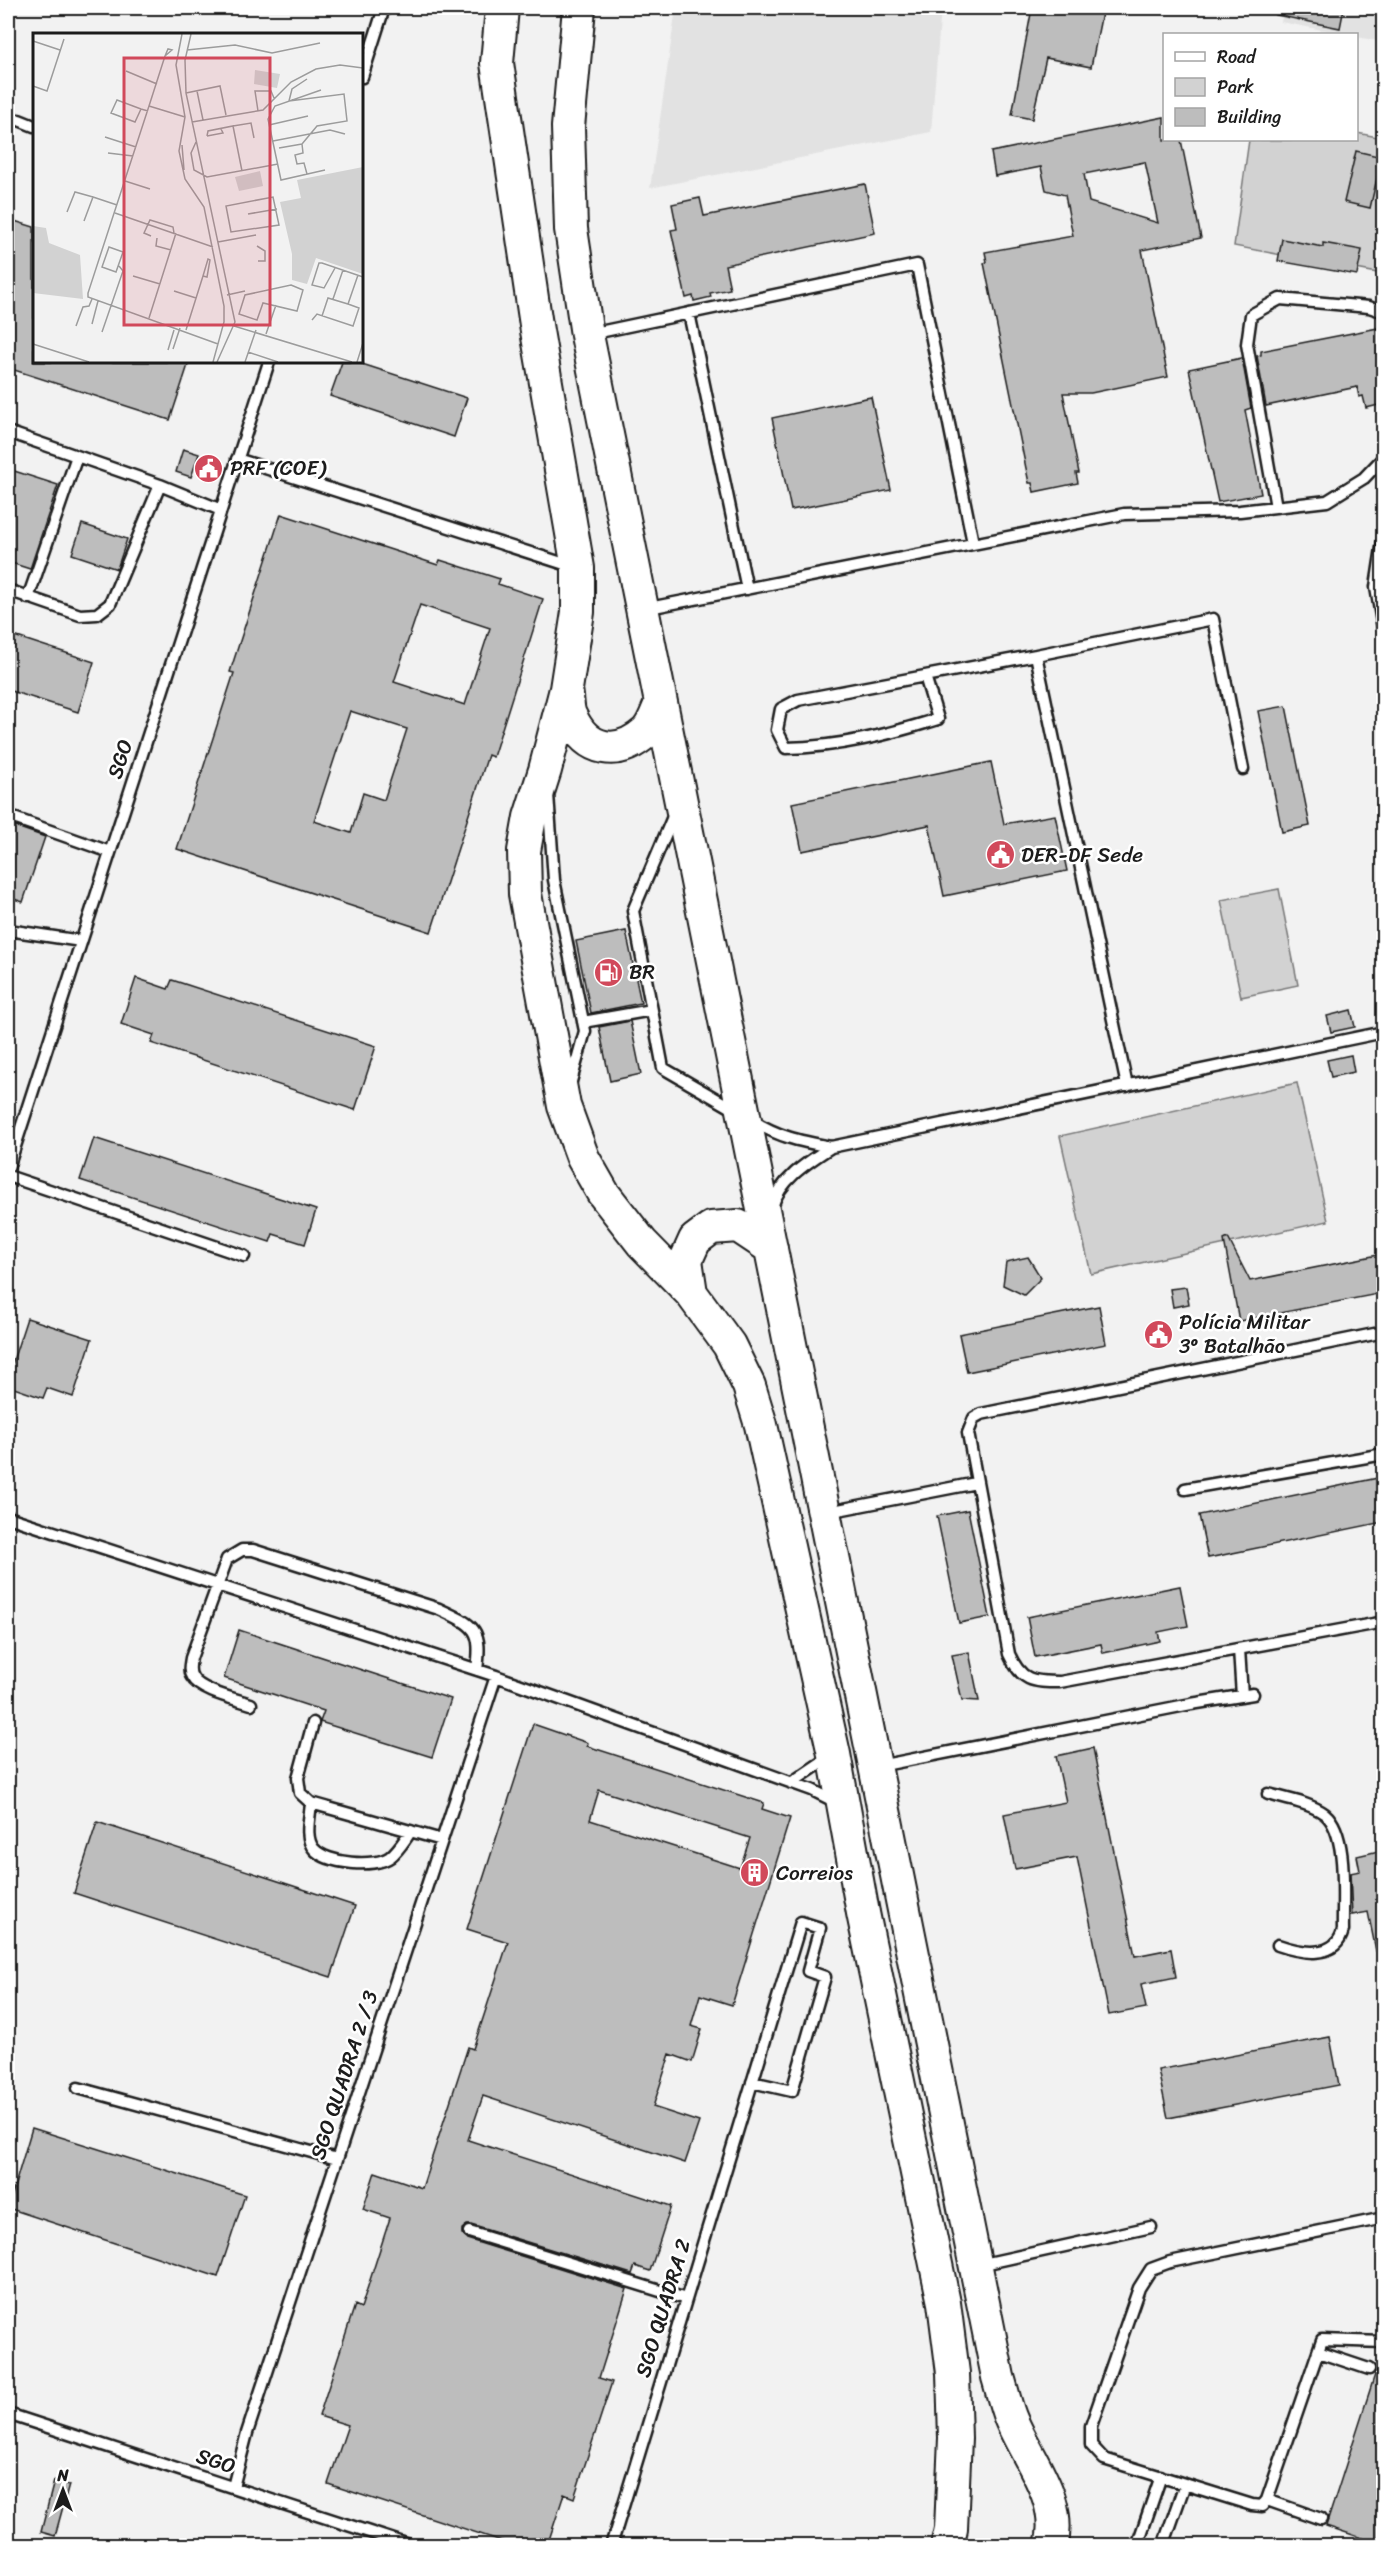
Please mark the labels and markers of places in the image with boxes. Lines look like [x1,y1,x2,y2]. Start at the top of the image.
place label: PRF (COE) [230,449,327,487]
public building icon: PRF (COE) [193,452,225,484]
place label: DER-DF Sede [1021,836,1143,874]
public building icon: DER-DF Sede [984,839,1016,871]
place label: BR [629,953,655,991]
fuel station icon: BR [592,956,624,988]
place label: Polícia Militar 3º Batalhão [1179,1303,1311,1365]
public building icon: Polícia Militar 3º Batalhão [1142,1318,1174,1350]
place label: Correios [776,1854,853,1892]
building icon: Correios [739,1857,771,1889]

